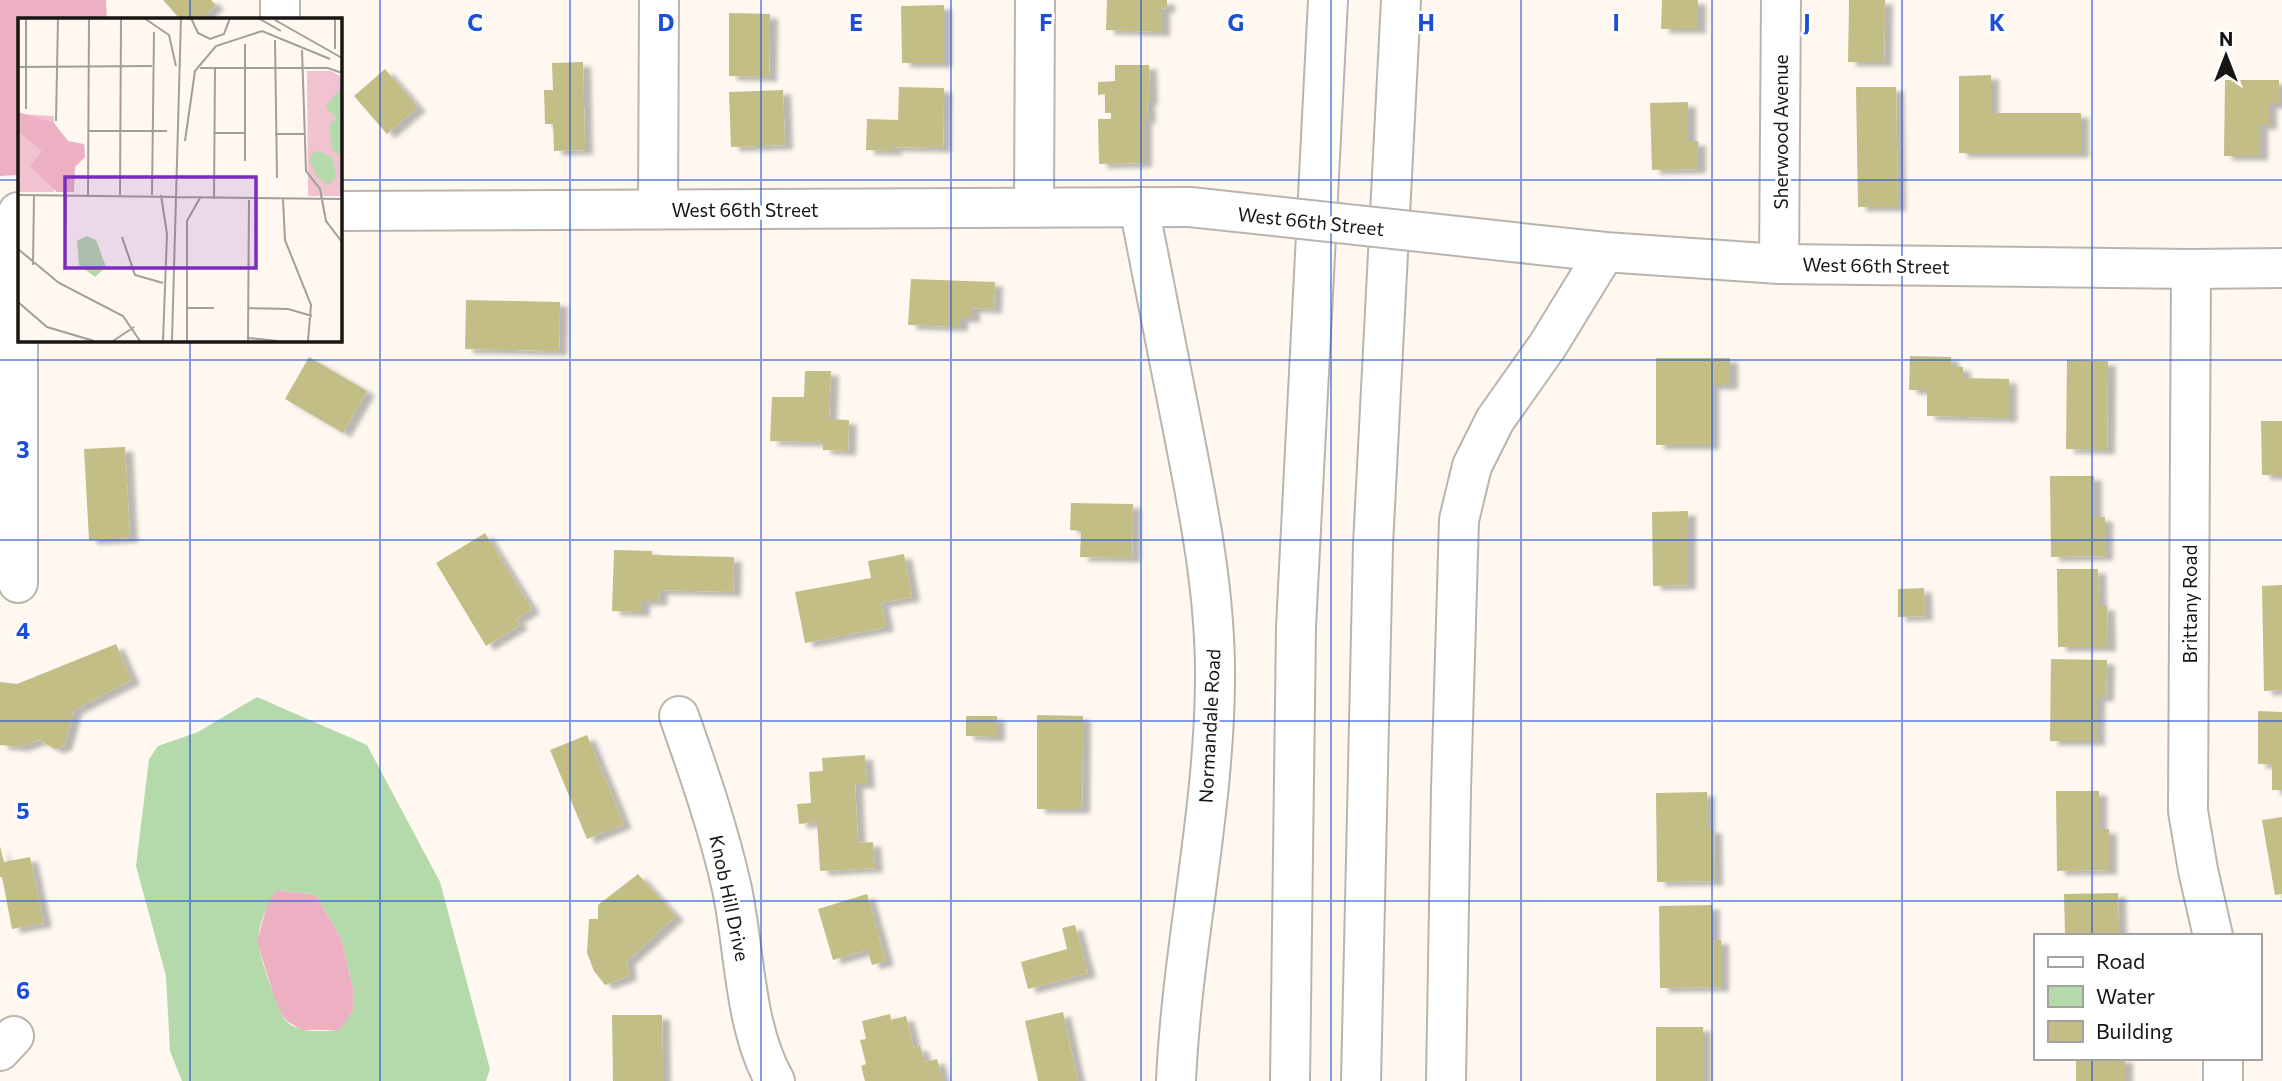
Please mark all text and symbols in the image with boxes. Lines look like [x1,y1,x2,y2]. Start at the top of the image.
text: C [467,8,483,36]
text: D [658,8,675,36]
text: E [849,8,863,36]
text: F [1039,8,1053,36]
text: G [1228,8,1244,36]
text: H [1417,8,1435,36]
text: I [1612,8,1620,36]
text: J [1803,8,1811,36]
text: K [1989,8,2005,36]
inset map [18,18,341,341]
north arrow [2191,21,2261,91]
text: N [2219,27,2233,50]
street label: Sherwood Avenue [1769,54,1792,210]
street label: West 66th Street [671,198,819,221]
street label: West 66th Street [1237,202,1386,240]
street label: West 66th Street [1802,252,1950,278]
text: 3 [16,435,30,463]
street label: Brittany Road [2178,545,2201,663]
text: 4 [16,616,30,644]
street label: Normandale Road [1193,648,1225,804]
text: 5 [16,796,30,824]
street label: Knob Hill Drive [705,833,755,963]
legend [2034,934,2261,1060]
text: Road [2096,948,2145,973]
text: 6 [16,976,30,1004]
text: Water [2096,983,2155,1008]
text: Building [2096,1018,2173,1043]

